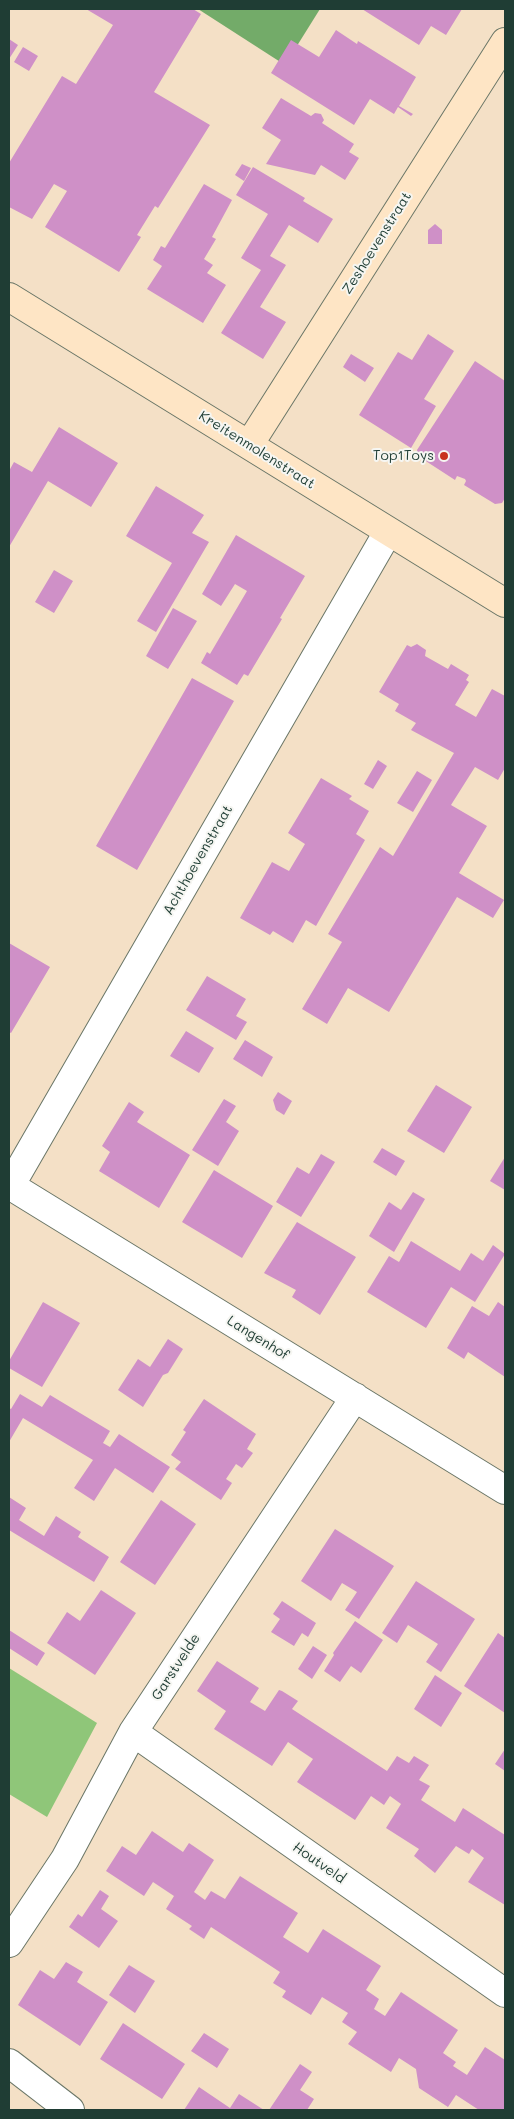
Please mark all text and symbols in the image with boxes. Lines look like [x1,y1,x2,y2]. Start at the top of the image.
street label: Zeshoevenstraat [339,189,415,297]
street label: Kreitenmolenstraat [196,407,318,493]
place label: Top1Toys [373,448,434,464]
marker: Top1Toys [438,450,450,462]
street label: Achthoevenstraat [160,802,236,918]
street label: Langenhof [224,1312,292,1364]
street label: Garstvelde [148,1630,204,1704]
street label: Houtveld [289,1839,349,1887]

